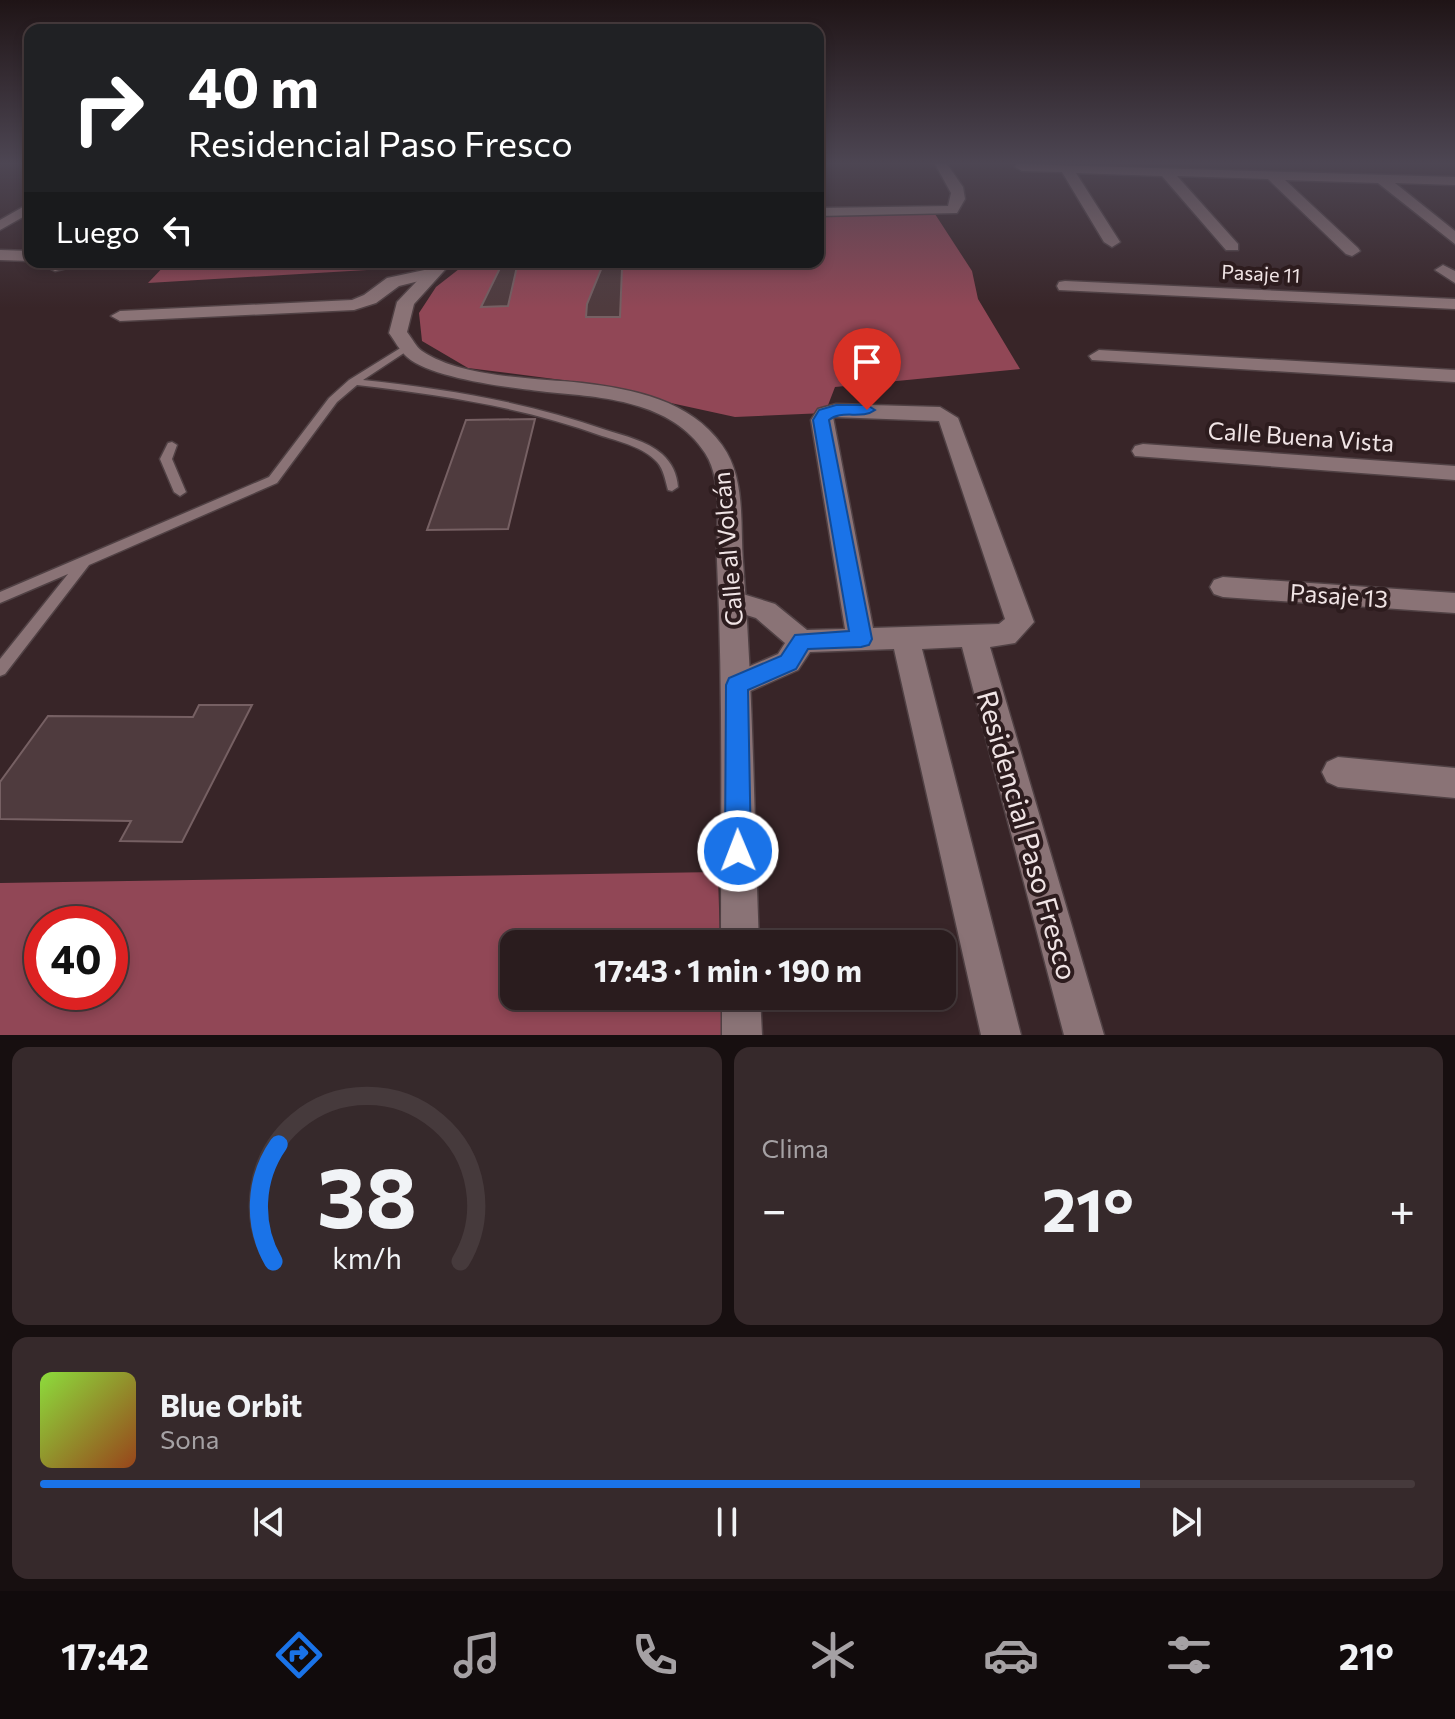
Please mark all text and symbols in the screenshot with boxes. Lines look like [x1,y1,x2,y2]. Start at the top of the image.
text: 40 m [188,51,319,120]
icon: right [56,56,160,160]
text: Residencial Paso Fresco [188,120,573,164]
icon: left [156,208,200,252]
text: Luego [56,212,140,249]
street label: Pasaje 11 [1221,259,1301,287]
pin [833,328,901,410]
icon: arrive [845,340,889,384]
street label: Calle Buena Vista [1207,415,1395,457]
street label: Calle al Volcán [706,471,748,627]
street label: Pasaje 13 [1289,577,1389,613]
street label: Residencial Paso Fresco [970,687,1086,983]
position arrow [696,809,780,893]
speed limit sign: 40 [24,906,128,1010]
text: 17:43 · 1 min · 190 m [594,951,862,988]
text: Clima [762,1132,829,1163]
text: 38 [317,1143,417,1245]
text: 21° [1042,1171,1134,1244]
text: − [762,1181,787,1235]
text: + [1389,1181,1415,1235]
text: km/h [332,1240,402,1275]
text: Blue Orbit [160,1386,302,1423]
text: Sona [160,1423,219,1454]
icon: previous [247,1500,291,1544]
icon: pause [705,1500,749,1544]
icon: next [1164,1500,1208,1544]
icon: directions [271,1627,327,1683]
icon: music [449,1627,505,1683]
icon: phone [627,1627,683,1683]
icon: climate [805,1627,861,1683]
icon: car [983,1627,1039,1683]
icon: filters [1161,1627,1217,1683]
text: 17:42 [61,1633,149,1677]
text: 21° [1339,1633,1394,1677]

